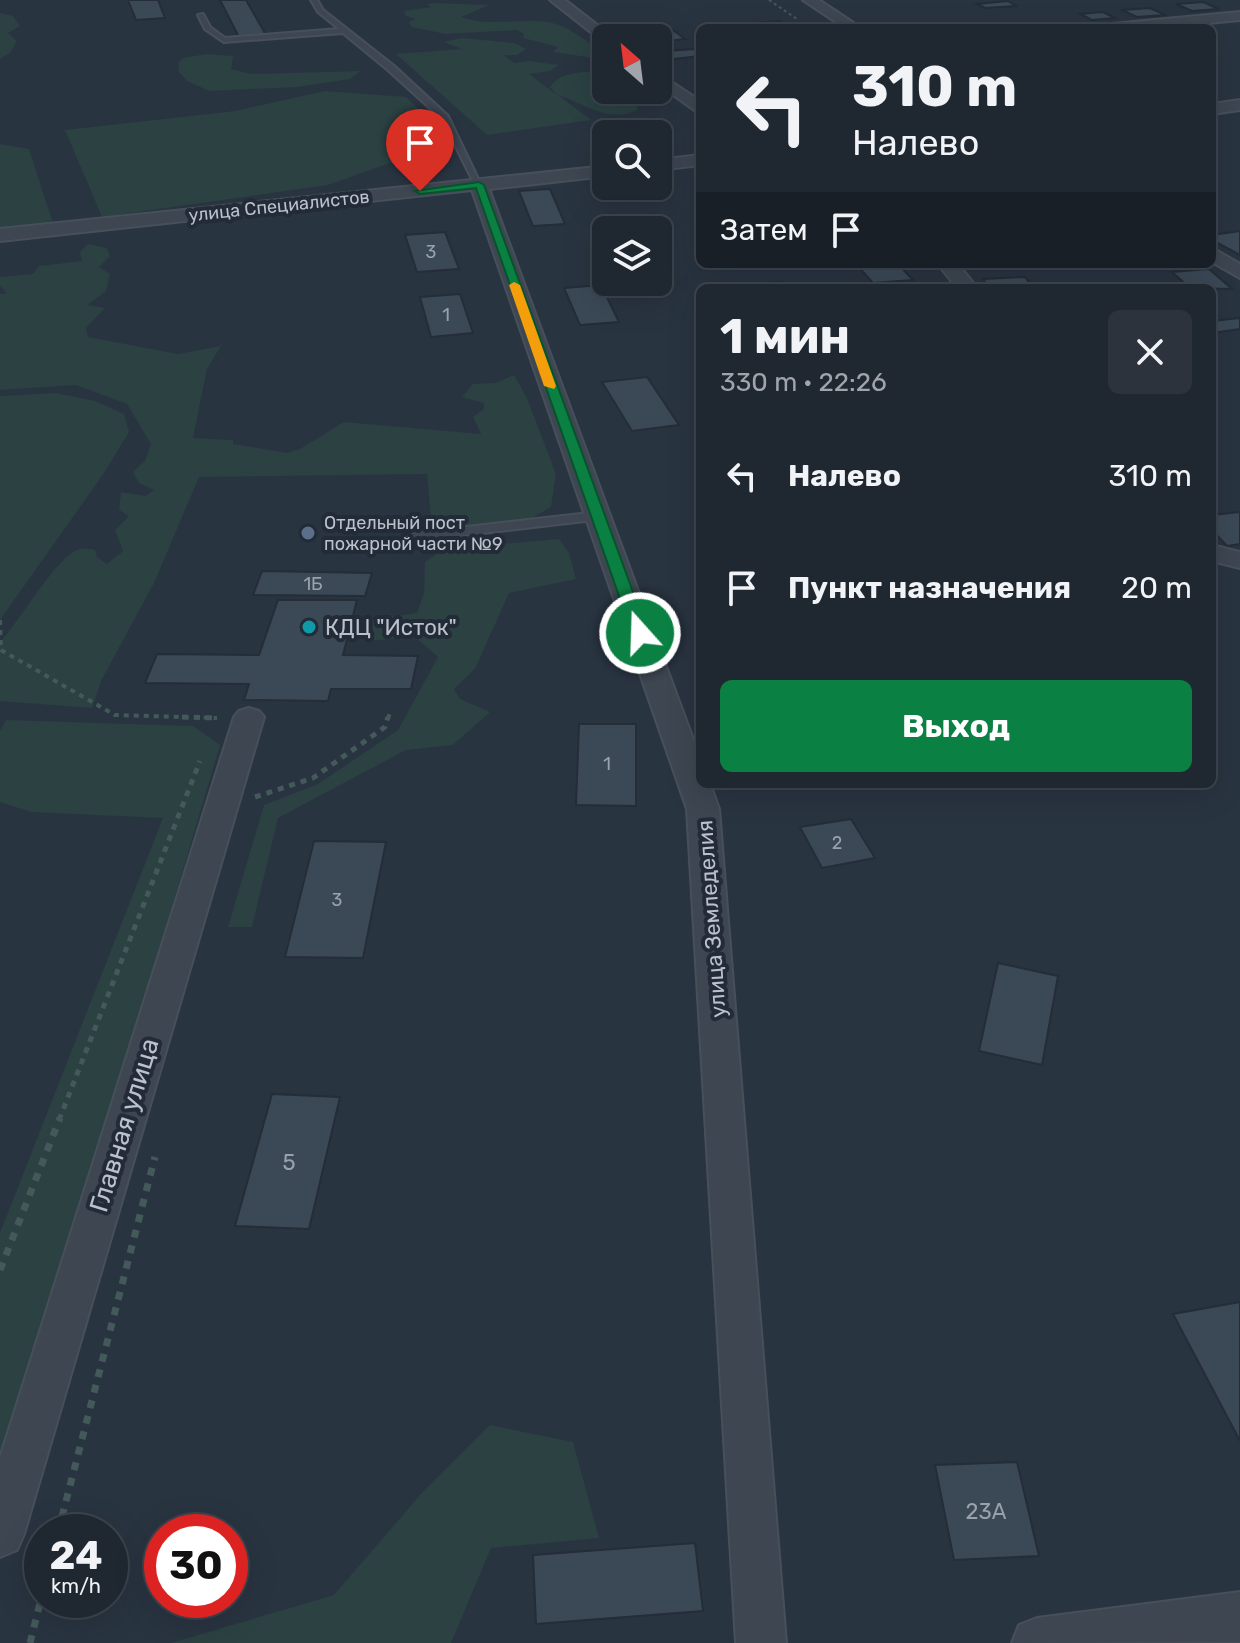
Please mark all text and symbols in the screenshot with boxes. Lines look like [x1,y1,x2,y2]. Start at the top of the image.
north arrow [592,24,672,104]
map controls [592,24,672,296]
text: 310 m [852,54,1017,120]
icon: left [720,56,824,160]
pin [386,109,454,191]
button: search [592,120,672,200]
icon: arrive [398,121,442,165]
text: Налево [852,121,979,164]
street label: улица Специалистов [187,186,371,226]
icon: arrive [824,208,868,252]
text: Затем [720,212,808,248]
button: layers [592,216,672,296]
house number: 3 [426,241,436,263]
house number: 1 [442,304,450,326]
text: 1 мин [720,308,850,365]
button: close [1108,310,1192,394]
text: 330 m · 22:26 [720,367,887,398]
icon: left [720,454,764,498]
text: Налево [788,458,901,494]
text: 310 m [1109,458,1192,494]
place label: Отдельный пост пожарной части №9 [324,512,503,555]
marker: Отдельный пост пожарной части №9 [299,524,317,542]
icon: arrive [720,566,764,610]
text: Пункт назначения [788,570,1071,606]
text: 20 m [1121,570,1192,606]
house number: 1Б [303,573,323,595]
position arrow [598,591,682,675]
place label: КДЦ "Исток" [325,614,457,641]
marker: КДЦ "Исток" [300,618,318,636]
button: Выход [720,680,1192,772]
house number: 1 [603,753,611,775]
street label: улица Земледелия [691,819,732,1019]
house number: 2 [832,832,842,854]
house number: 3 [332,889,342,911]
street label: Главная улица [83,1035,166,1216]
house number: 5 [282,1149,296,1176]
house number: 23А [966,1498,1007,1525]
speed limit sign: 30 [144,1514,248,1618]
text: 24 [49,1532,103,1579]
text: km/h [51,1574,101,1598]

